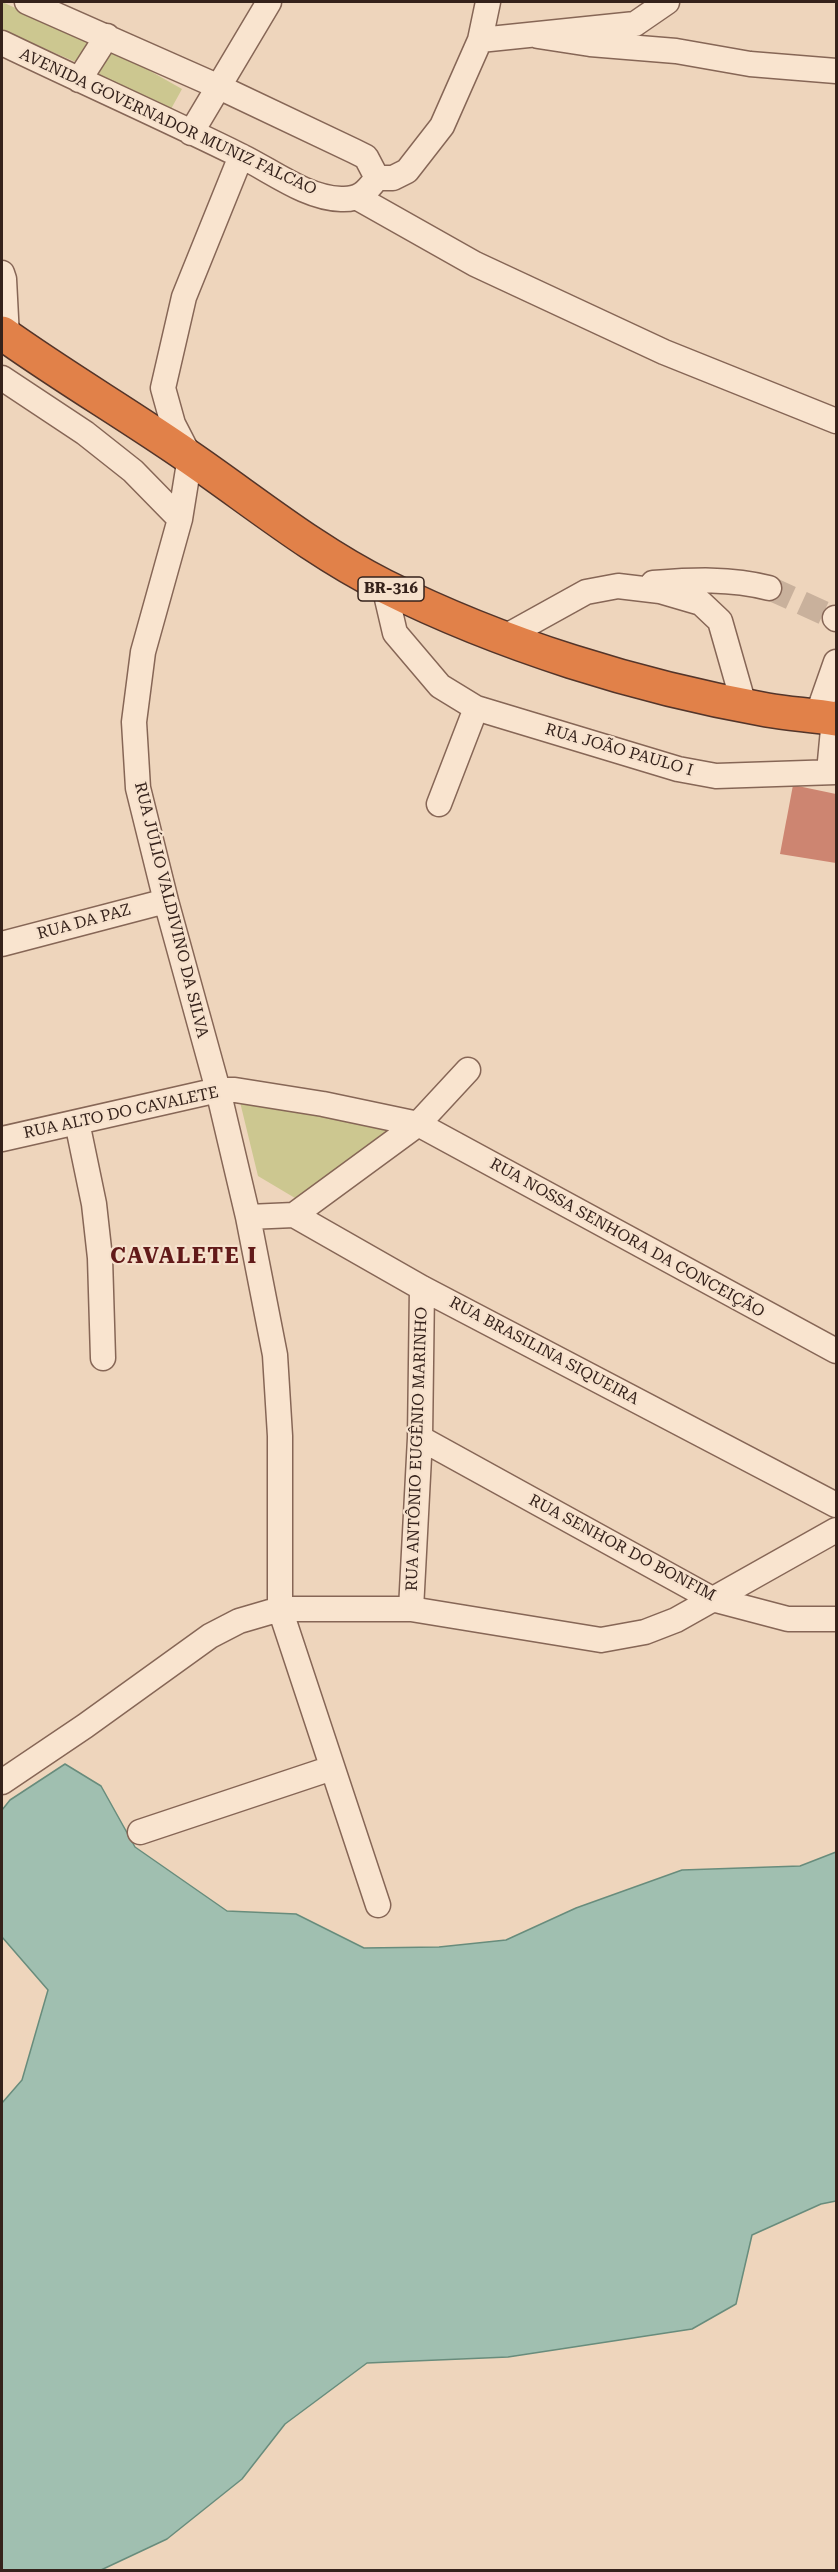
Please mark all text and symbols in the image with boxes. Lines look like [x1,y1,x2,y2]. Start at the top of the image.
street label: AVENIDA GOVERNADOR MUNIZ FALCAO [17,45,319,199]
road number: BR-316 [358,577,424,601]
street label: RUA JOÃO PAULO I [543,720,695,780]
street label: RUA JÚLIO VALDIVINO DA SILVA [130,780,212,1040]
street label: RUA DA PAZ [35,900,133,944]
street label: RUA ALTO DO CAVALETE [22,1083,220,1143]
street label: RUA NOSSA SENHORA DA CONCEIÇÃO [486,1154,768,1322]
district label: CAVALETE I [110,1244,258,1270]
street label: RUA BRASILINA SIQUEIRA [446,1293,642,1409]
street label: RUA ANTÔNIO EUGÊNIO MARINHO [402,1306,432,1592]
street label: RUA SENHOR DO BONFIM [525,1491,719,1605]

